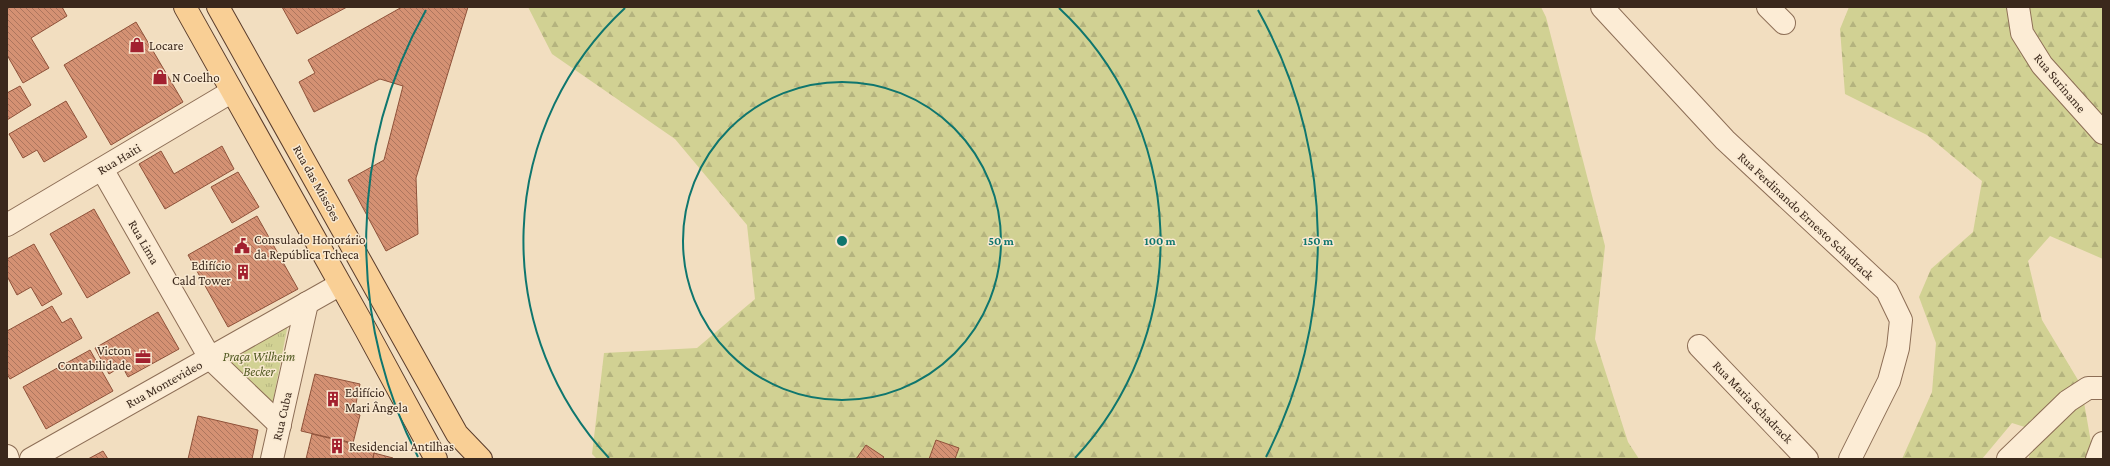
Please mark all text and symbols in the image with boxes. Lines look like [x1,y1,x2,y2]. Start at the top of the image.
shop icon: Locare [128,36,146,54]
place label: Locare [149,38,184,53]
street label: Rua Suriname [2031,50,2089,116]
shop icon: N Coelho [151,68,169,86]
place label: N Coelho [172,70,220,85]
street label: Rua Haiti [95,140,144,178]
street label: Rua das Missões [290,142,344,224]
street label: Rua Ferdinando Ernesto Schadrack [1735,149,1878,283]
street label: Rua Lima [125,217,163,267]
place label: Consulado Honorário da República Tcheca [254,232,365,262]
centre of rings [835,234,849,248]
text: 50 m [988,234,1015,248]
text: 100 m [1144,234,1177,248]
text: 150 m [1303,234,1334,248]
public building icon: Consulado Honorário da República Tcheca [233,237,251,255]
place label: Edifício Cald Tower [172,258,231,288]
building icon: Edifício Cald Tower [234,263,252,281]
place label: Victon Contabilidade [57,343,131,373]
office icon: Victon Contabilidade [134,348,152,366]
park label: Praça Wilheim Becker [223,349,296,379]
street label: Rua Montevideo [123,357,205,411]
street label: Rua Maria Schadrack [1710,358,1797,447]
place label: Edifício Mari Ângela [345,385,408,415]
street label: Rua Cuba [269,390,295,442]
building icon: Edifício Mari Ângela [324,390,342,408]
building icon: Residencial Antilhas [328,437,346,455]
place label: Residencial Antilhas [349,439,454,454]

